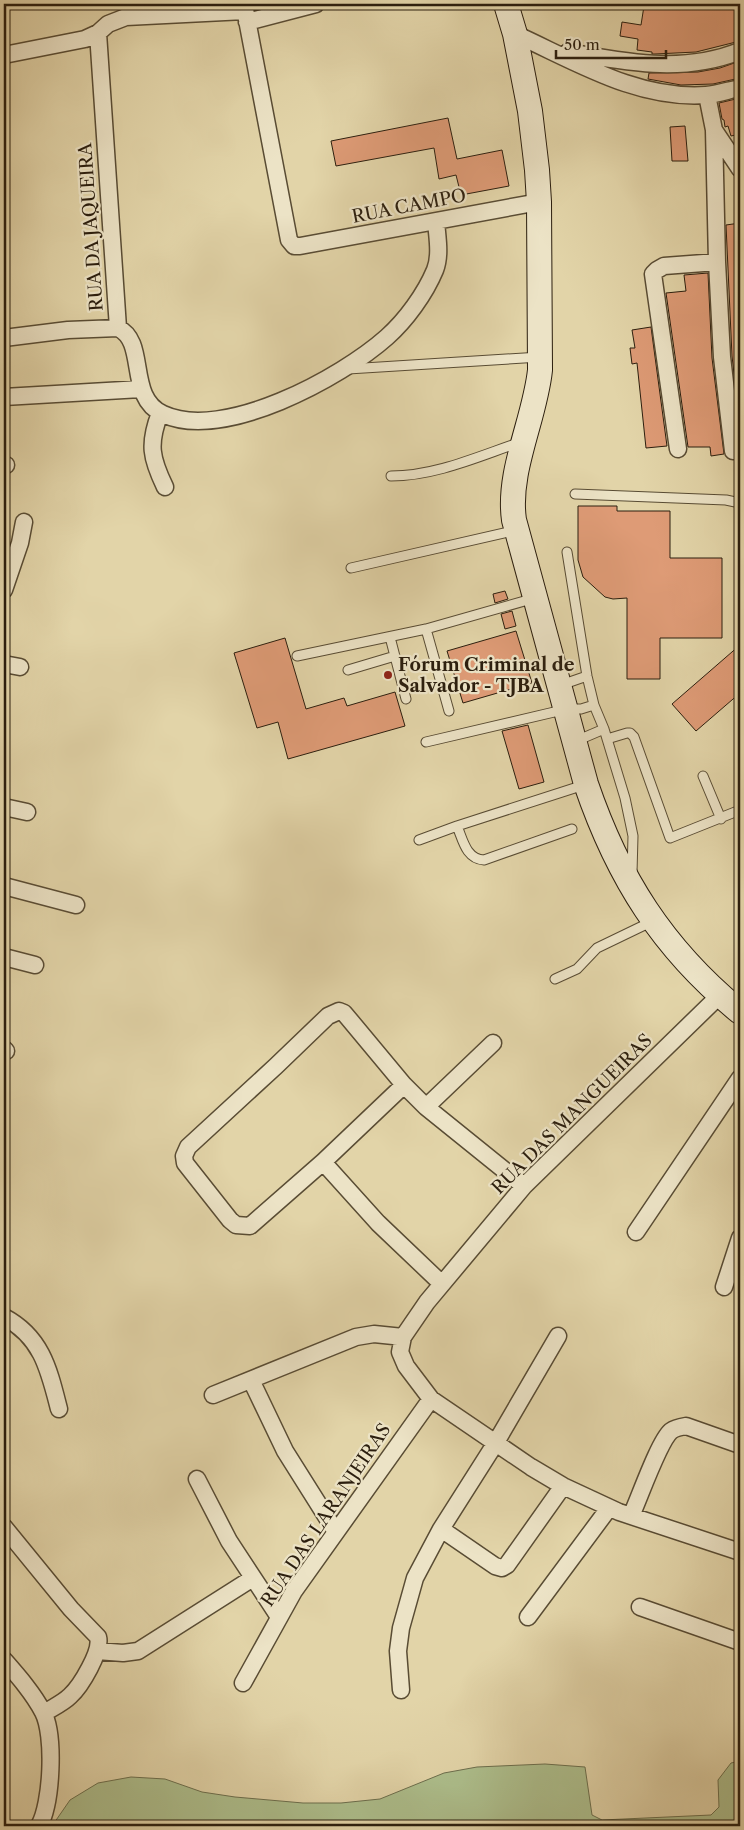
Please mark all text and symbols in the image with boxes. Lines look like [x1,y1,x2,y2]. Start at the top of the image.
scale bar [556,28,666,60]
text: 50 m [564,35,600,54]
street label: RUA DA JAQUEIRA [74,141,108,312]
street label: RUA CAMPO [350,184,468,228]
place label: Fórum Criminal de Salvador - TJBA [398,654,575,697]
marker: Fórum Criminal de Salvador - TJBA [382,669,394,681]
street label: RUA DAS MANGUEIRAS [487,1029,657,1199]
street label: RUA DAS LARANJEIRAS [256,1419,396,1611]

